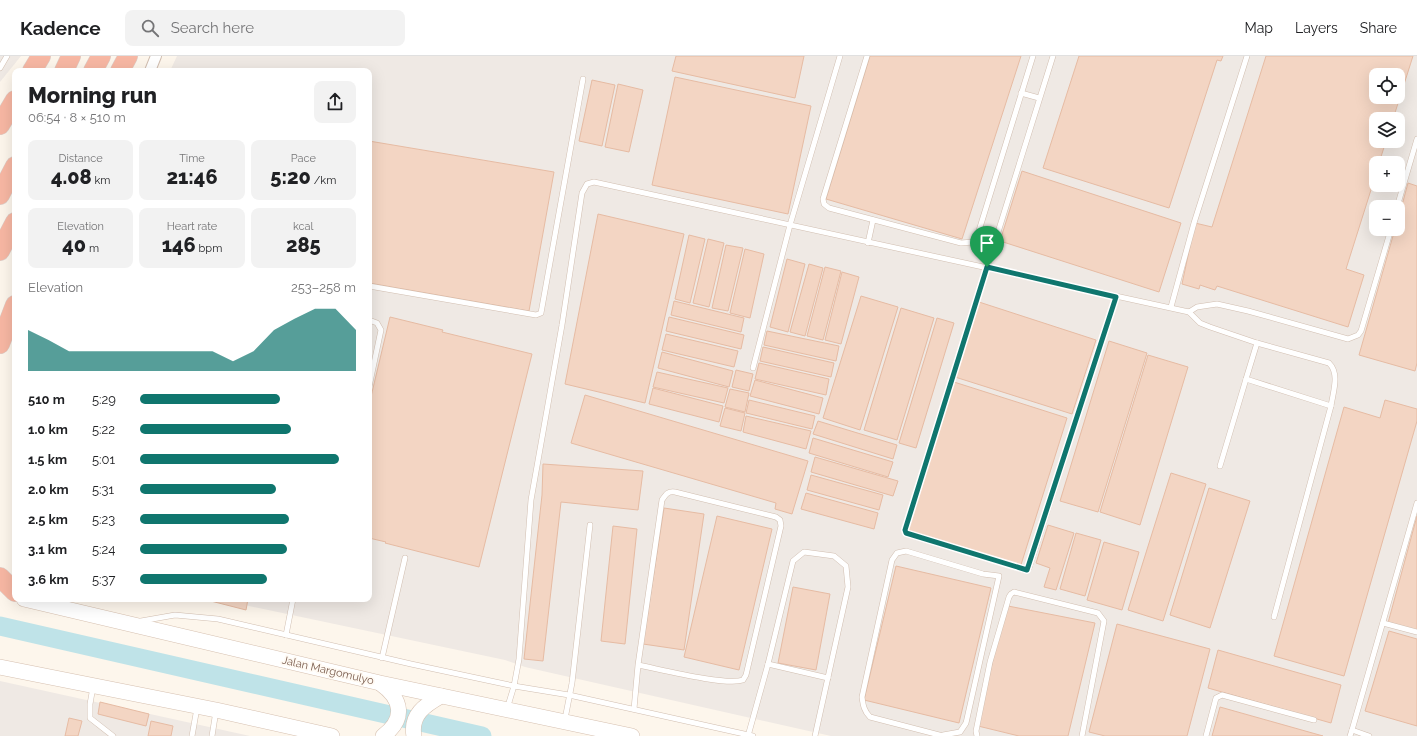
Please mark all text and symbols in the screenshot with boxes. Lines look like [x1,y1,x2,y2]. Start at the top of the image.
search box [125,10,405,46]
text: Kadence [20,17,101,39]
icon: search [139,17,161,39]
text: Search here [171,19,254,37]
text: Map [1245,20,1273,36]
text: Layers [1295,20,1338,36]
text: Share [1360,20,1397,36]
map controls [1369,68,1405,236]
button: locate [1369,68,1405,104]
button: share [314,81,356,123]
text: Morning run [28,82,157,108]
text: 06:54 · 8 × 510 m [28,110,126,125]
button: layers [1369,112,1405,148]
text: Distance [59,152,103,165]
text: Time [179,152,205,165]
text: Pace [291,152,316,165]
button: + [1369,156,1405,192]
text: 4.08 [51,165,92,189]
text: 21:46 [166,165,218,189]
text: 5:20 [270,165,311,189]
text: km [92,174,110,187]
text: /km [311,174,336,187]
button: − [1369,200,1405,236]
text: Elevation [57,220,104,233]
text: Heart rate [167,220,217,233]
text: kcal [293,220,314,233]
pin [970,226,1004,267]
icon: arrive [976,232,998,254]
text: 40 [62,233,86,257]
text: 146 [162,233,196,257]
text: 285 [286,233,321,257]
text: m [86,242,99,255]
text: bpm [196,242,222,255]
text: Elevation [28,280,83,295]
text: 253–258 m [291,280,356,295]
text: 510 m [28,392,65,407]
text: 5:29 [92,392,116,407]
text: 1.0 km [28,422,68,437]
text: 5:22 [92,422,115,437]
text: 1.5 km [28,452,67,467]
text: 5:01 [92,452,115,467]
text: 2.0 km [28,482,69,497]
text: 5:31 [92,482,114,497]
text: 2.5 km [28,512,68,527]
text: 5:23 [92,512,115,527]
text: 3.1 km [28,542,67,557]
text: 5:24 [92,542,115,557]
text: 3.6 km [28,572,69,587]
text: 5:37 [92,572,115,587]
street label: Jalan Margomulyo [281,654,375,687]

